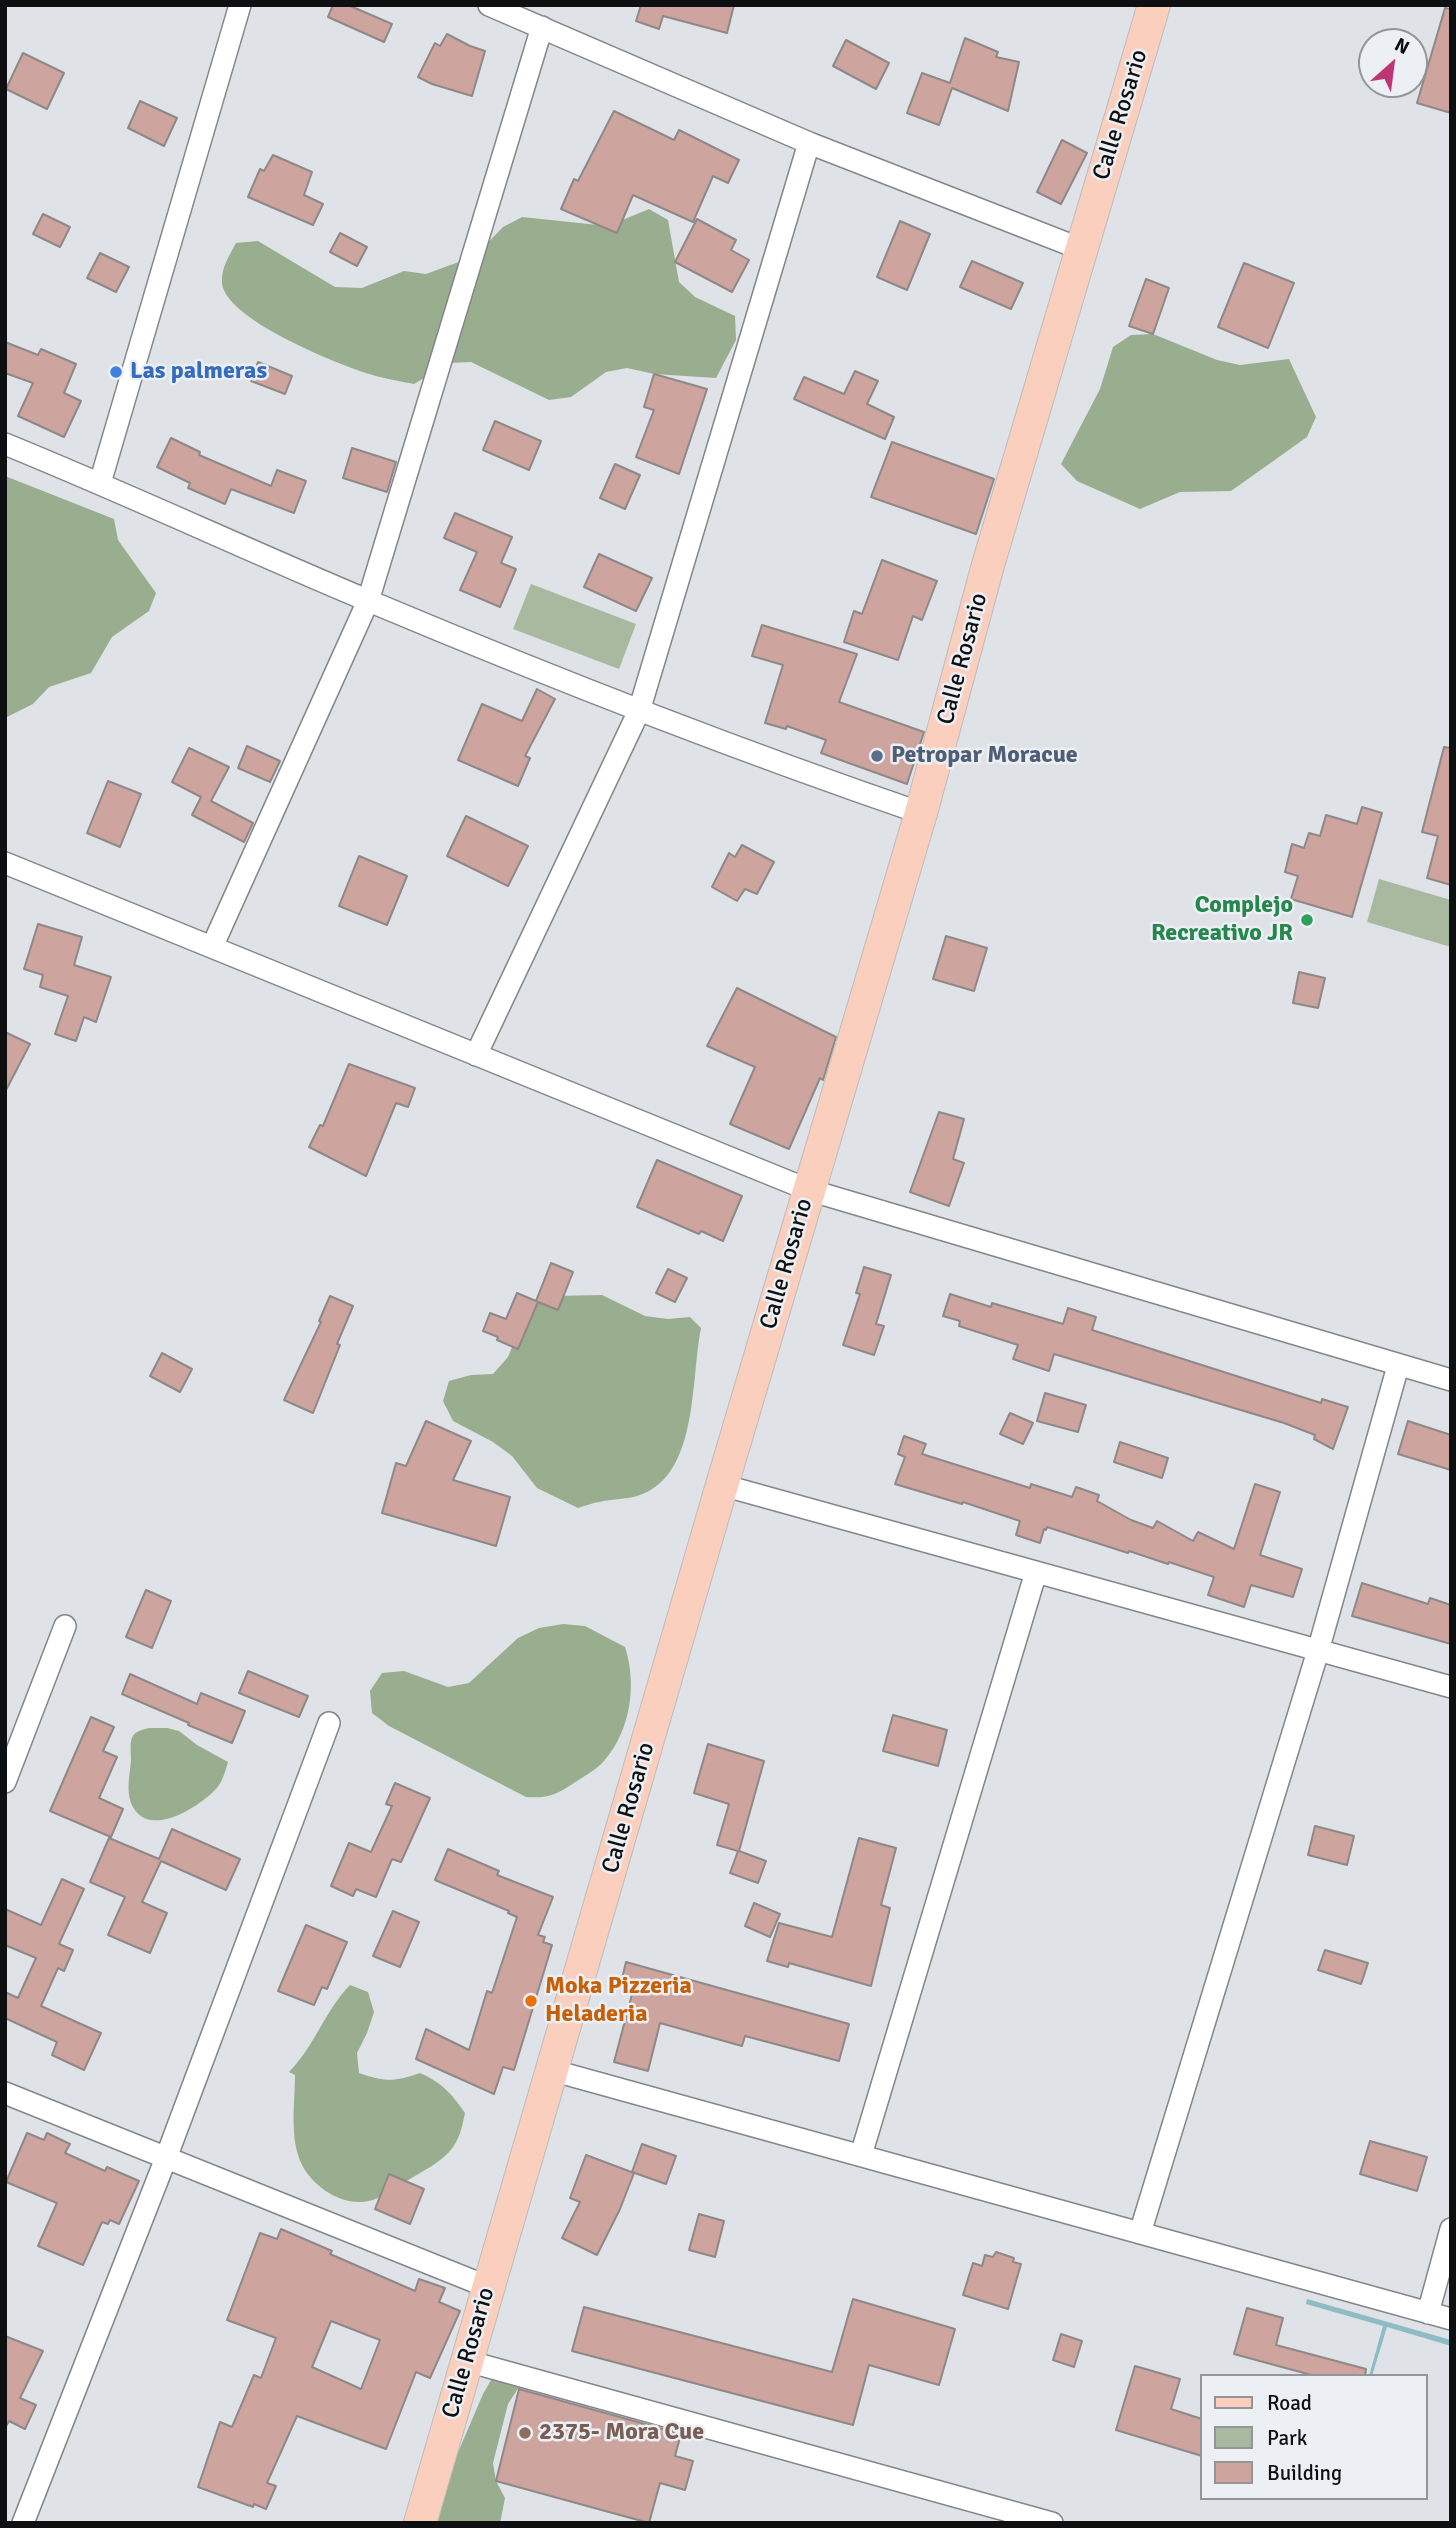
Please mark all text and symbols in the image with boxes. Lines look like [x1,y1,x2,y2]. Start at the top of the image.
north arrow [1358,28,1428,98]
text: N [1390,33,1413,60]
street label: Calle Rosario [1088,46,1154,184]
place label: Las palmeras [130,358,267,386]
marker: Las palmeras [108,364,124,380]
street label: Calle Rosario [932,590,994,728]
place label: Petropar Moracue [891,742,1078,770]
marker: Petropar Moracue [869,748,885,764]
place label: Complejo Recreativo JR [1151,892,1293,948]
marker: Complejo Recreativo JR [1299,912,1315,928]
street label: Calle Rosario [755,1195,819,1333]
street label: Calle Rosario [597,1739,661,1877]
place label: Moka Pizzeria Heladeria [545,1973,692,2029]
marker: Moka Pizzeria Heladeria [523,1993,539,2009]
street label: Calle Rosario [437,2284,501,2422]
legend [1200,2374,1428,2500]
text: Road [1267,2390,1312,2416]
place label: 2375- Mora Cue [539,2419,704,2447]
marker: 2375- Mora Cue [517,2425,533,2441]
text: Park [1267,2425,1307,2451]
text: Building [1267,2460,1342,2486]

